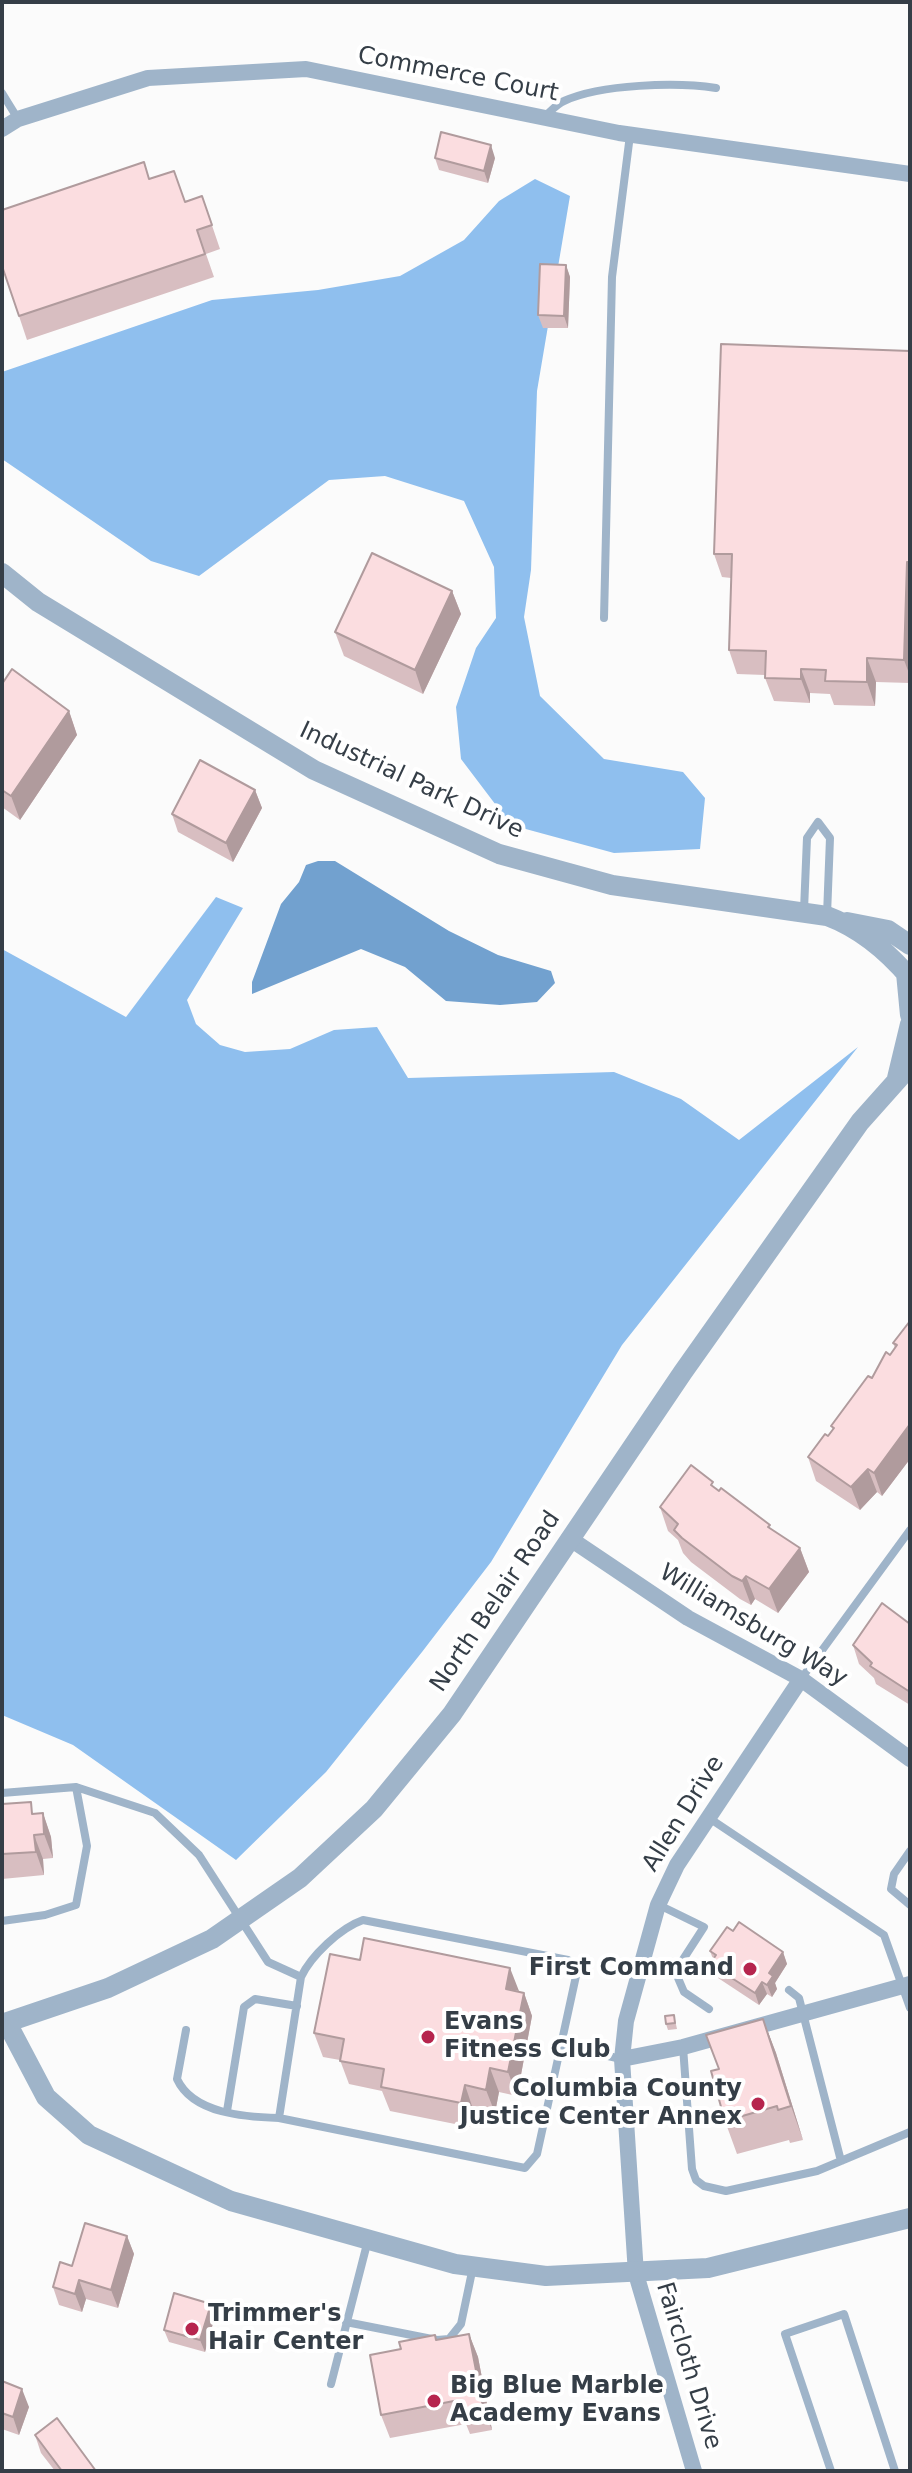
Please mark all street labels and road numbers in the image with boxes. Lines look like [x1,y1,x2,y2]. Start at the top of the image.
street label: Commerce Court [355,41,561,109]
street label: Industrial Park Drive [294,716,528,846]
street label: North Belair Road [425,1506,567,1698]
street label: Williamsburg Way [654,1558,852,1694]
street label: Allen Drive [637,1751,731,1877]
street label: Faircloth Drive [649,2279,727,2453]

